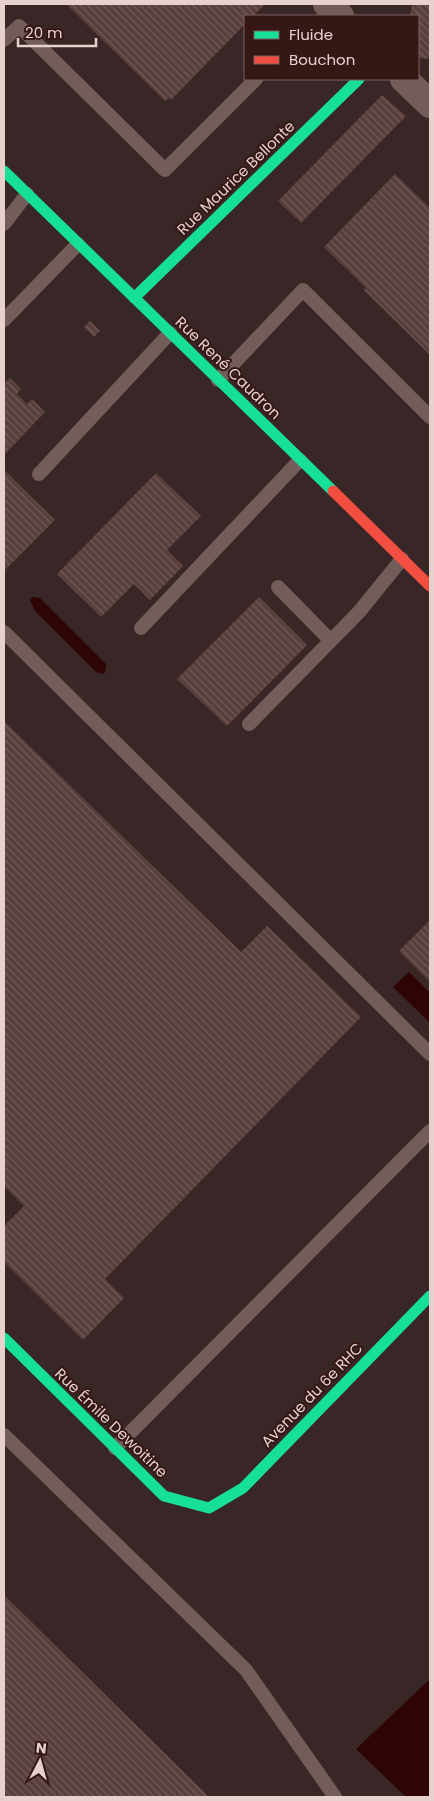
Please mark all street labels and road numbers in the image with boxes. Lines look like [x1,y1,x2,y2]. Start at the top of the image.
street label: Rue Maurice Bellonte [172,116,299,239]
street label: Rue René Caudron [171,312,286,424]
street label: Avenue du 6e RHC [256,1338,367,1452]
street label: Rue Émile Dewoitine [50,1363,172,1482]

